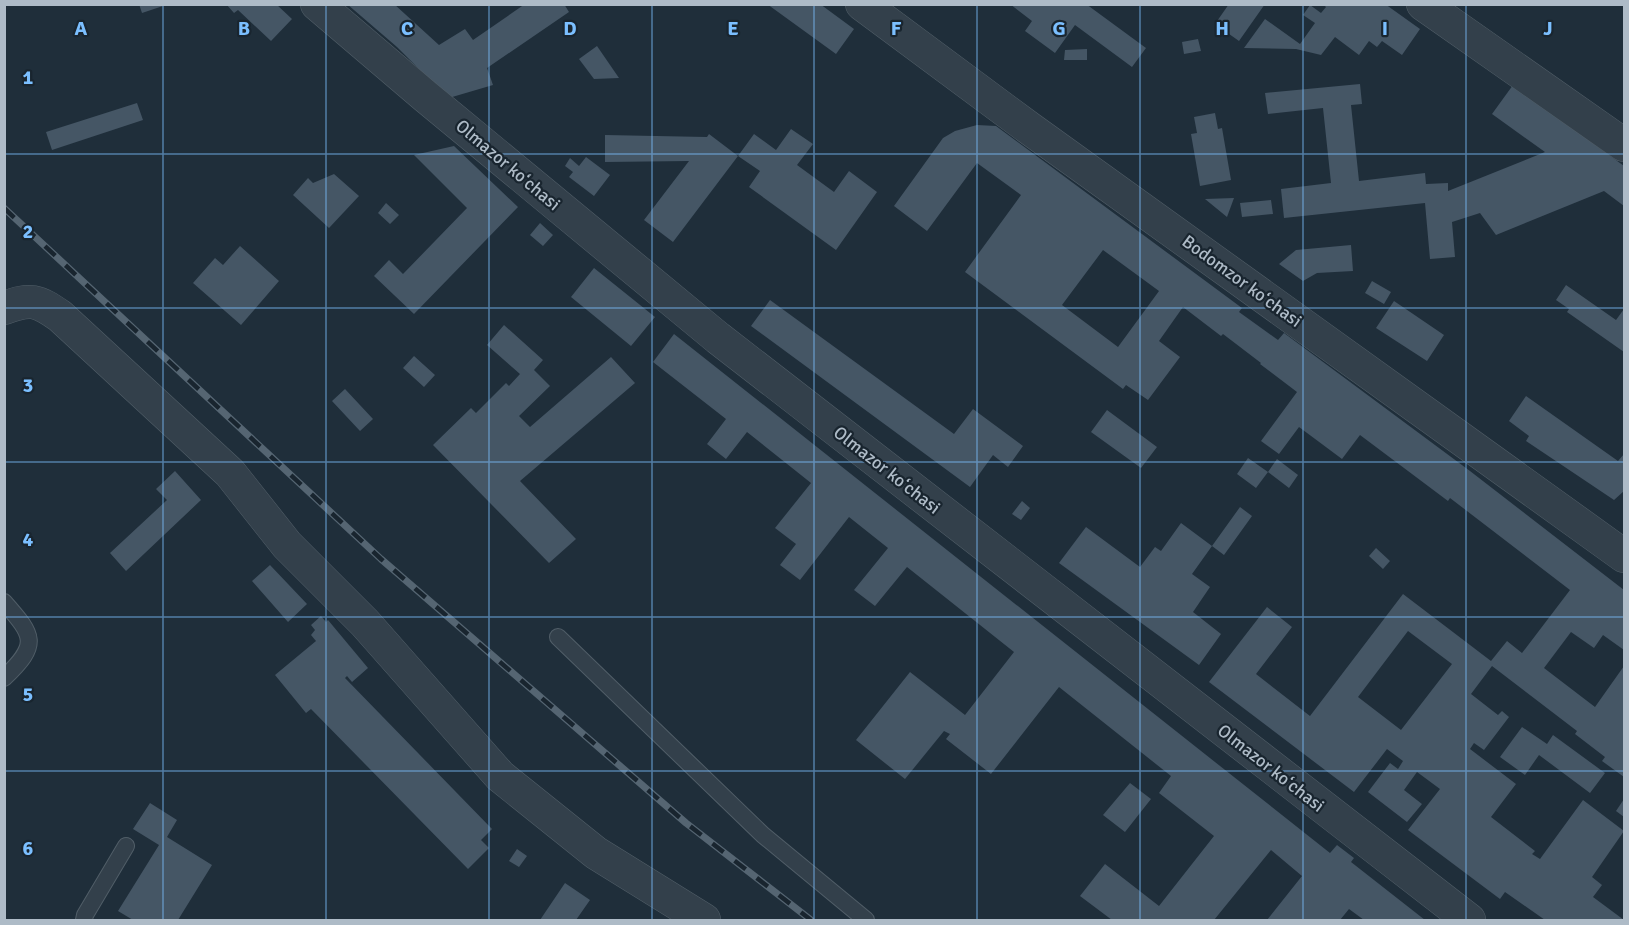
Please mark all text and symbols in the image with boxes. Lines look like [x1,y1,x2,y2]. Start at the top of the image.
text: A [75,16,88,41]
text: B [238,16,250,41]
text: C [401,16,413,41]
text: D [563,16,577,41]
text: E [727,16,739,41]
text: F [891,16,902,41]
text: G [1052,16,1066,41]
text: H [1215,16,1229,41]
text: I [1382,16,1388,41]
text: J [1543,16,1553,41]
text: 1 [23,65,34,90]
street label: Olmazor koʻchasi [451,115,565,215]
text: 2 [23,219,33,244]
street label: Bodomzor koʻchasi [1178,230,1306,332]
text: 3 [23,373,33,398]
street label: Olmazor koʻchasi [829,421,945,519]
text: 4 [23,527,34,552]
text: 5 [23,682,33,707]
street label: Olmazor koʻchasi [1213,719,1329,817]
text: 6 [23,836,34,861]

